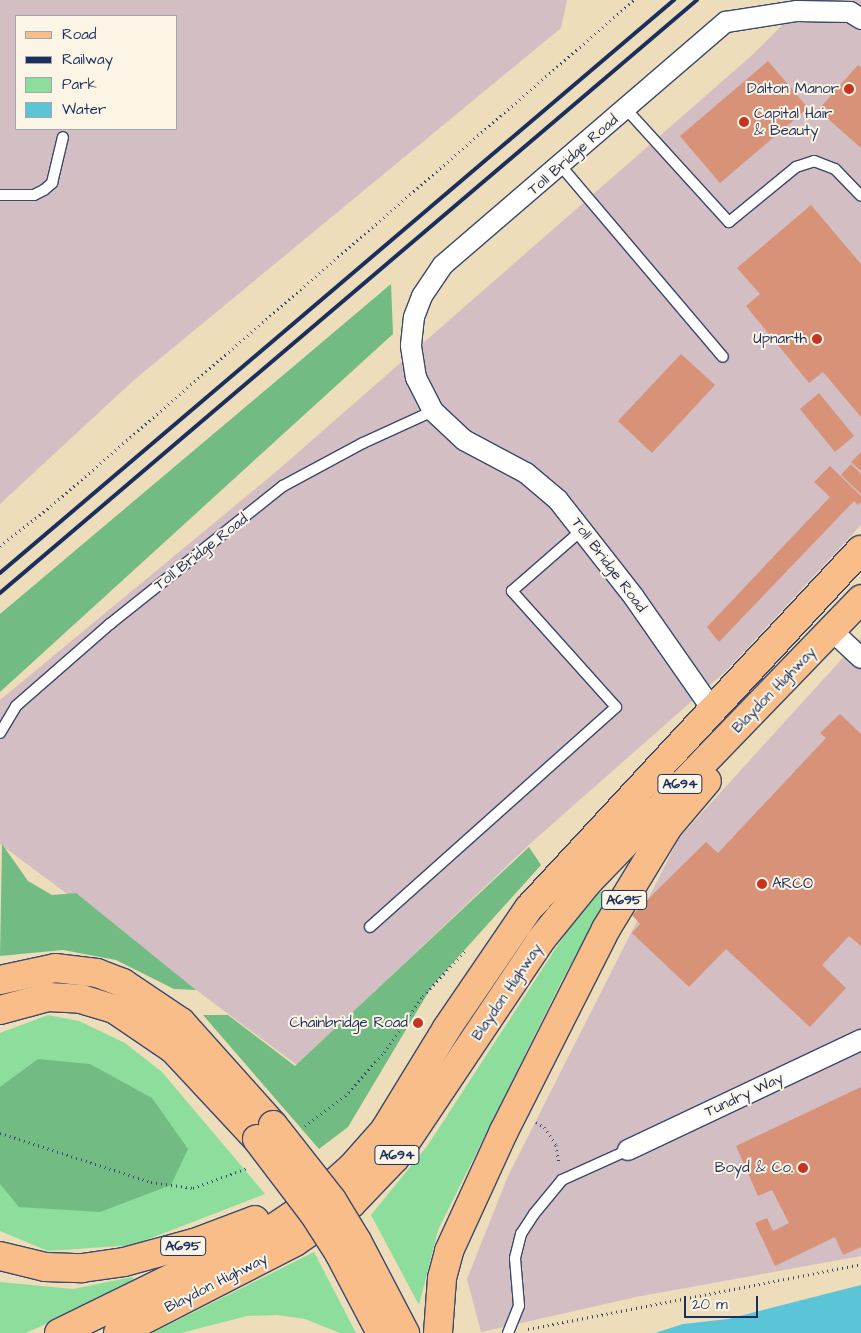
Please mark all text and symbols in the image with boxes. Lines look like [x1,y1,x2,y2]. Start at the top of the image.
legend [15,15,178,130]
text: Road [62,24,96,45]
text: Railway [62,49,113,70]
text: Park [62,74,97,95]
place label: Dalton Manor [747,80,839,98]
marker: Dalton Manor [843,83,855,95]
text: Water [62,99,106,120]
place label: Capital Hair & Beauty [754,104,832,139]
street label: Toll Bridge Road [524,111,622,199]
marker: Capital Hair & Beauty [738,116,750,128]
place label: Upnarth [753,330,807,348]
marker: Upnarth [811,333,823,345]
street label: Toll Bridge Road [151,510,251,594]
street label: Toll Bridge Road [568,514,650,616]
street label: Blaydon Highway [728,643,820,737]
road number: A694 [656,772,704,796]
place label: ARCO [772,875,813,893]
marker: ARCO [756,878,768,890]
road number: A695 [600,888,648,912]
street label: Blaydon Highway [468,940,546,1044]
place label: Chainbridge Road [290,1014,408,1032]
marker: Chainbridge Road [412,1017,424,1029]
street label: Tundry Way [702,1069,786,1121]
road number: A694 [373,1144,421,1166]
place label: Boyd & Co. [715,1159,793,1177]
marker: Boyd & Co. [797,1162,809,1174]
road number: A695 [159,1234,207,1258]
street label: Blaydon Highway [162,1249,270,1317]
scale bar [686,1286,760,1318]
text: 20 m [692,1294,728,1315]

